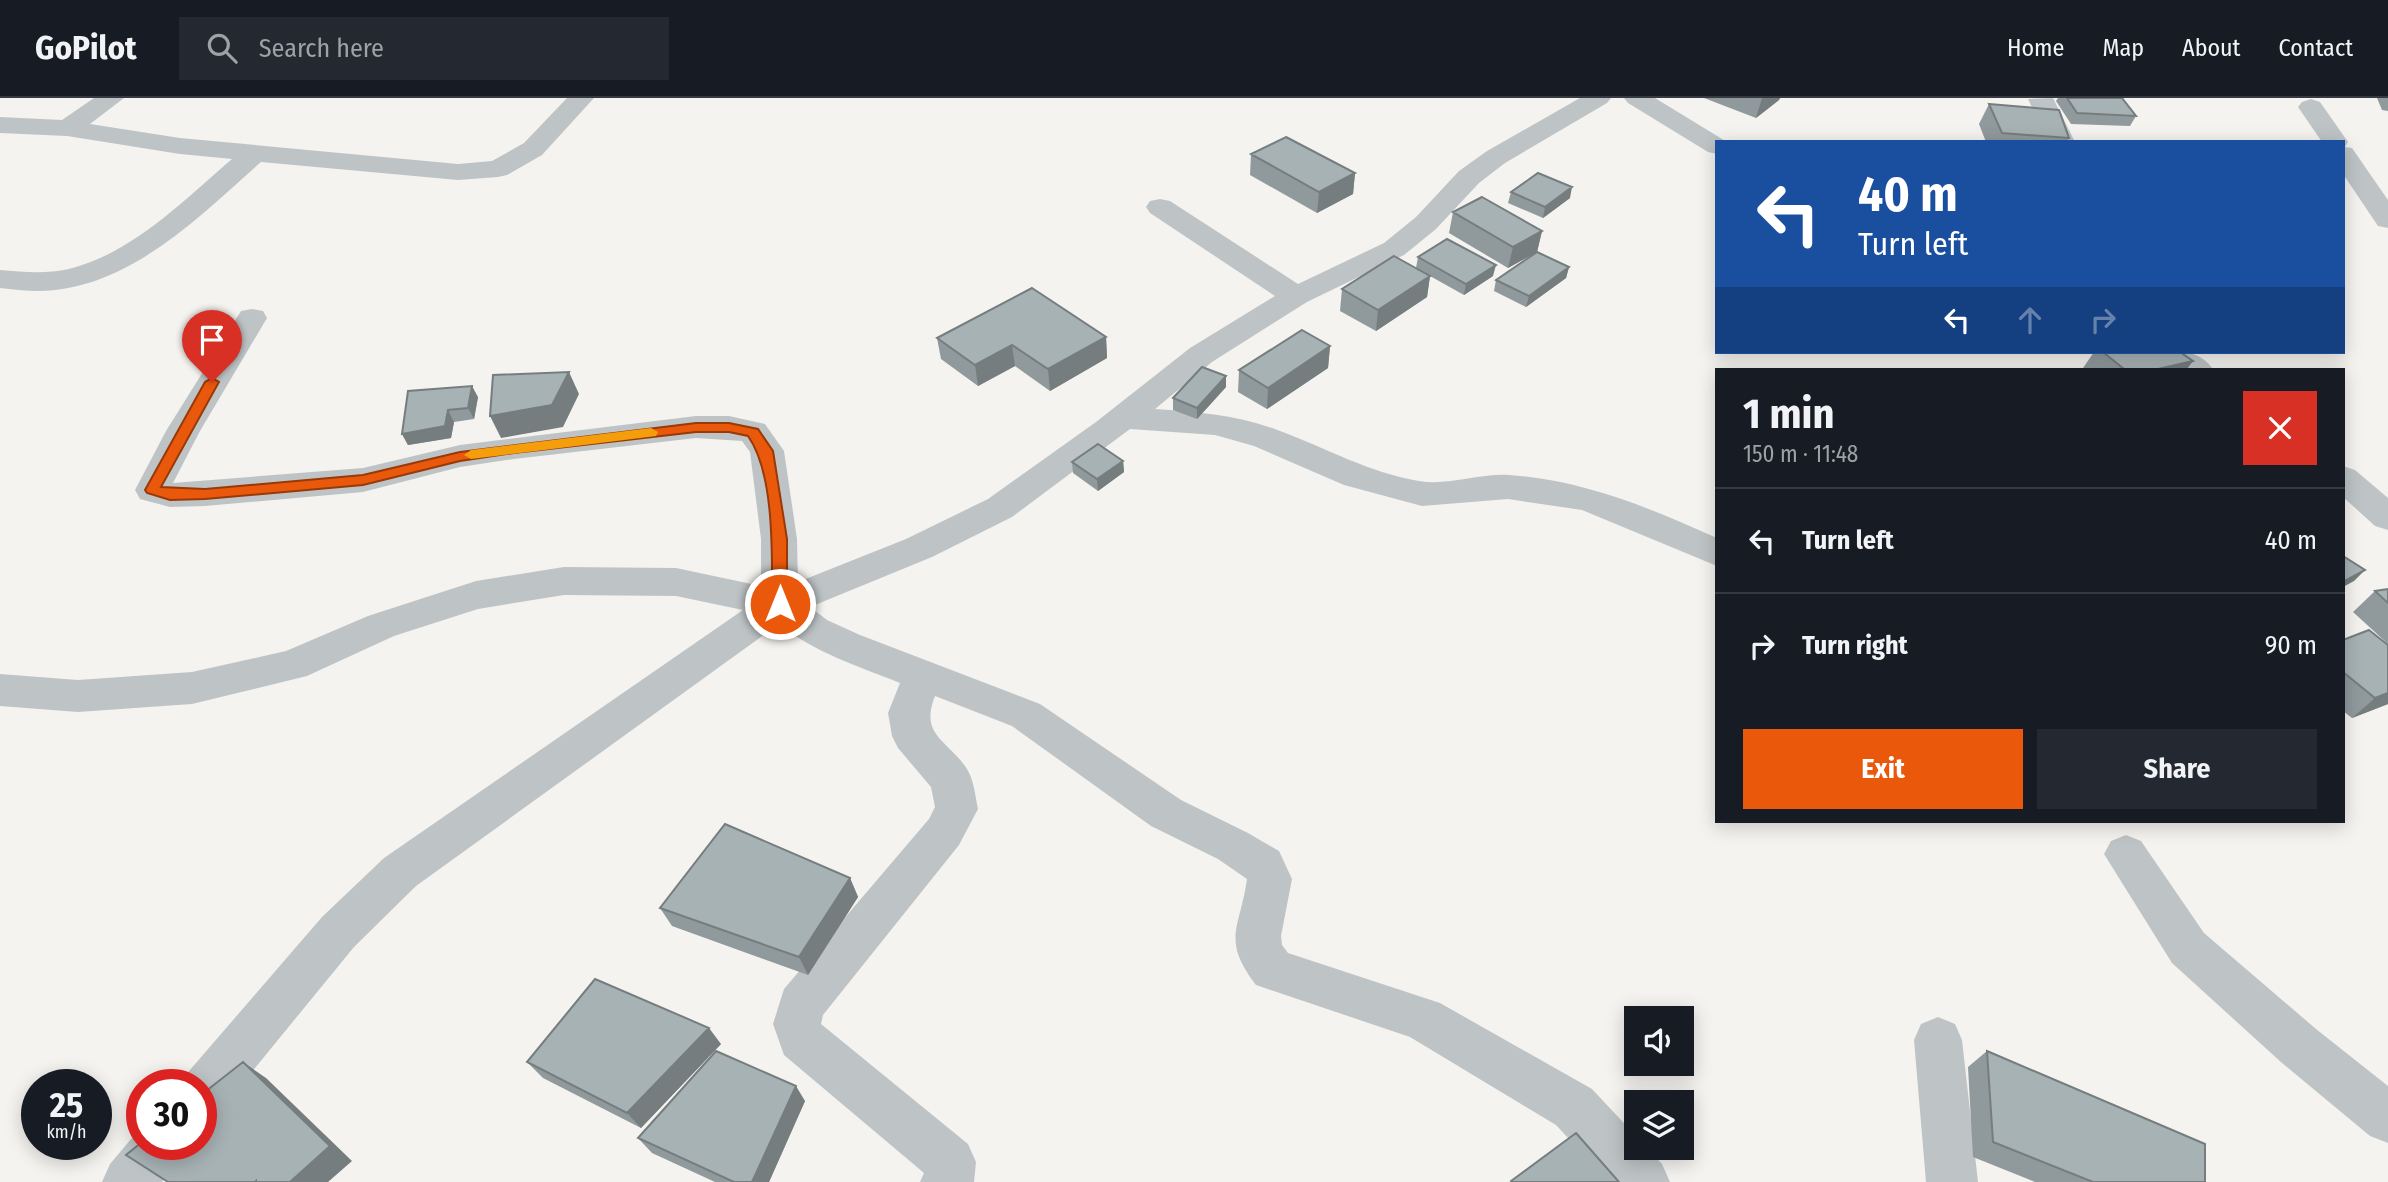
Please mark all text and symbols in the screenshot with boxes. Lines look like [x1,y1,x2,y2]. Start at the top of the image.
search box [179,17,669,80]
text: GoPilot [35,28,137,68]
icon: search [203,29,241,67]
text: Search here [259,33,384,64]
text: Home [2007,34,2064,62]
text: Map [2102,34,2144,62]
text: About [2182,34,2240,62]
text: Contact [2278,34,2353,62]
text: 40 m [1858,165,1958,224]
icon: left [1743,168,1834,259]
text: Turn left [1858,225,1968,263]
icon: left [1938,301,1976,339]
icon: ahead [2011,301,2049,339]
icon: right [2084,301,2122,339]
pin [182,310,242,382]
icon: arrive [193,321,231,359]
text: 1 min [1743,389,1834,439]
button: close [2243,391,2317,465]
text: 150 m · 11:48 [1743,440,1858,468]
icon: left [1743,522,1781,560]
text: Turn left [1802,525,1894,556]
text: 40 m [2265,525,2317,556]
position arrow [743,567,817,641]
icon: right [1743,627,1781,665]
text: Turn right [1802,630,1908,661]
text: 90 m [2265,630,2317,661]
button: Exit [1743,729,2023,809]
button: Share [2037,729,2317,809]
map controls [1624,1006,1694,1160]
button: sound [1624,1006,1694,1076]
speed limit sign: 30 [126,1069,217,1160]
text: 25 [50,1084,83,1126]
button: layers [1624,1090,1694,1160]
text: km/h [46,1121,87,1143]

